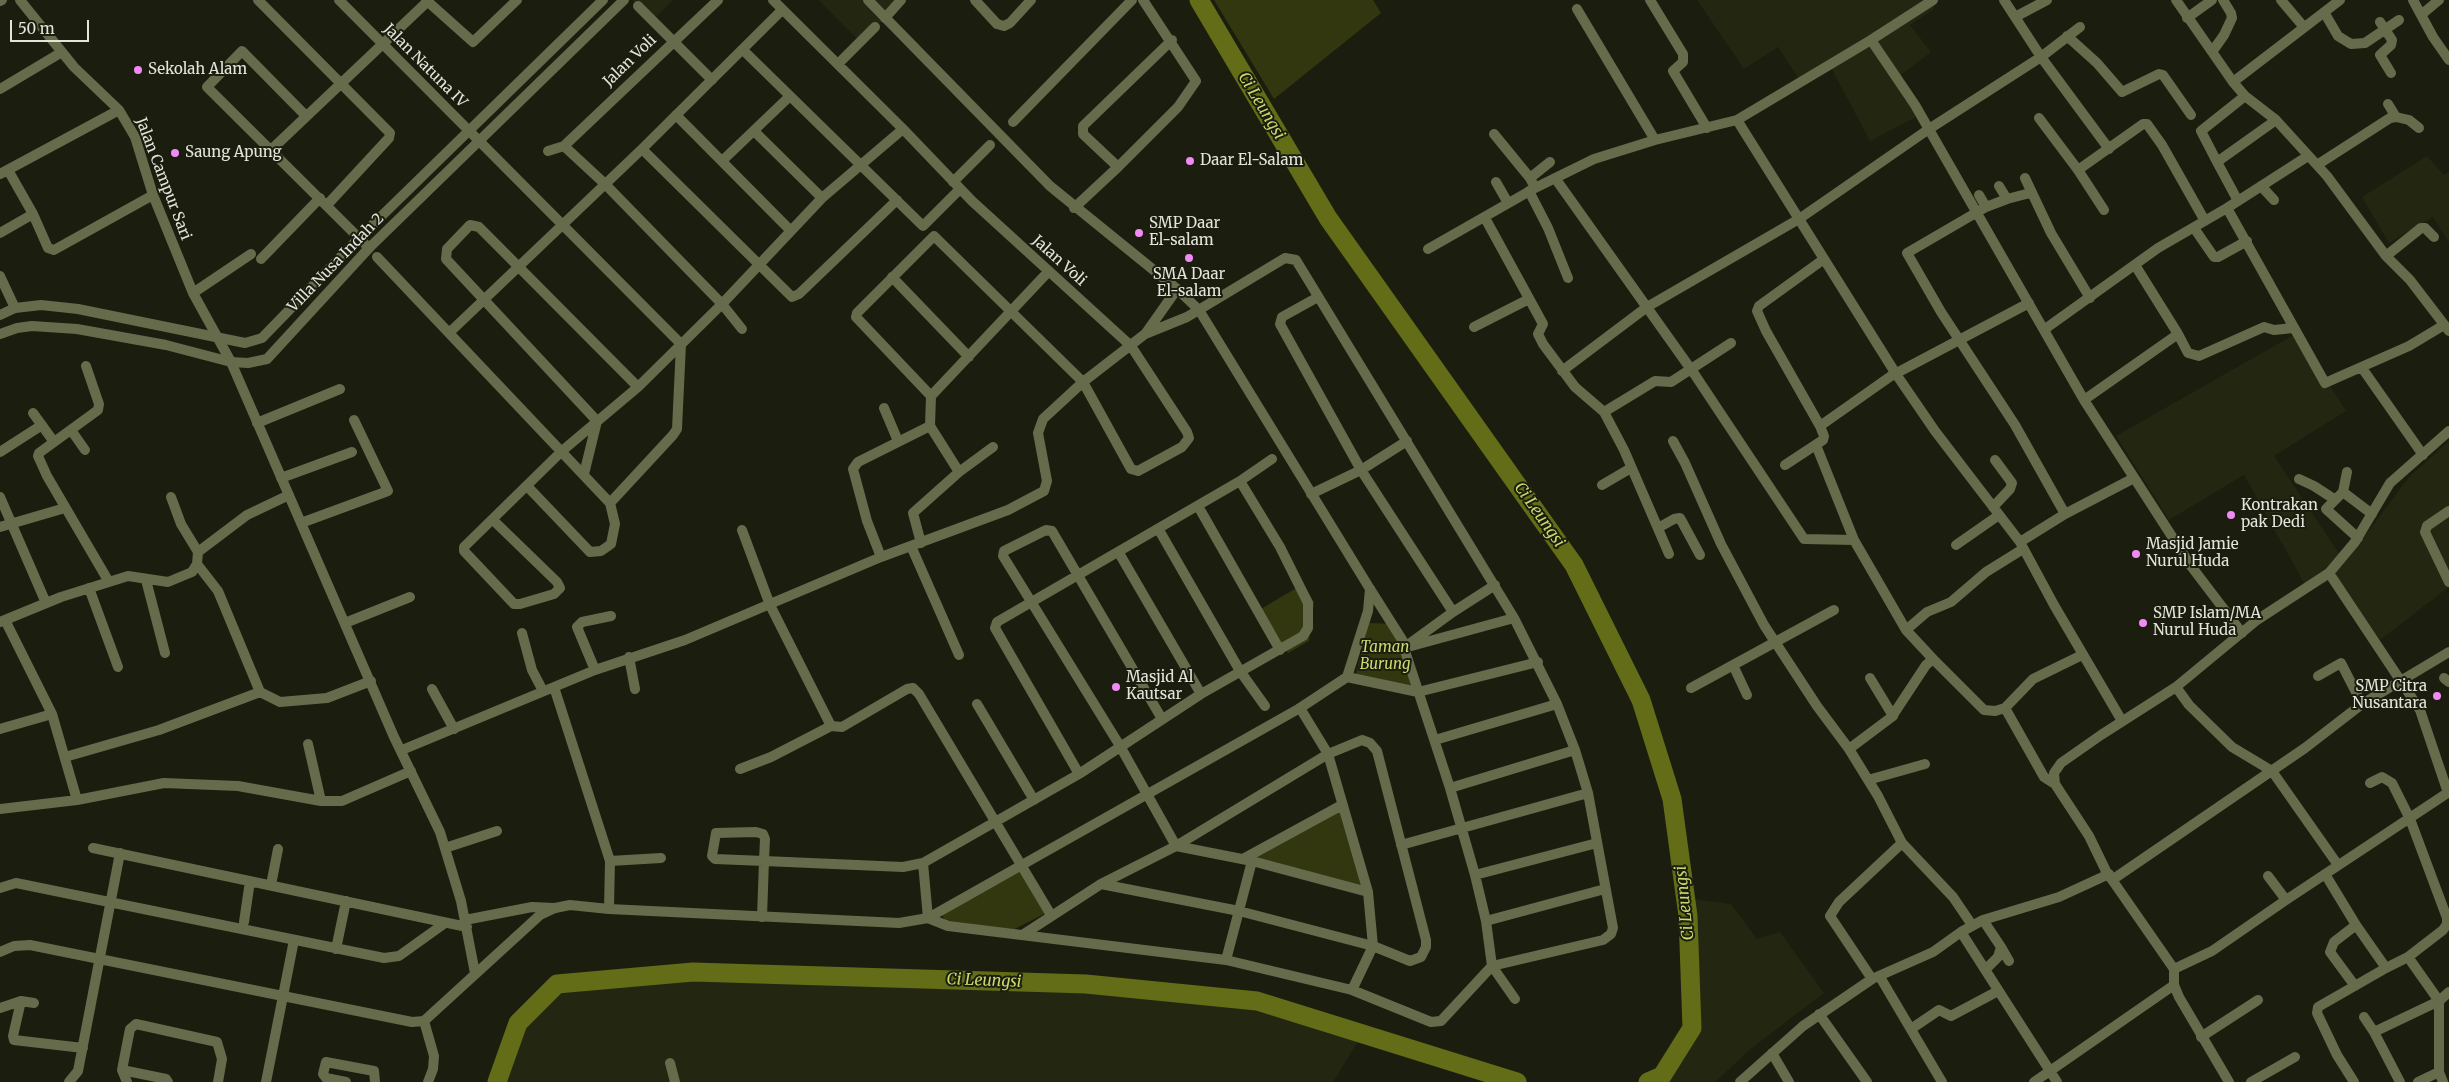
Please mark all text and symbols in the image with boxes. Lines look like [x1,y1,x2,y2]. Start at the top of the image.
scale bar [12,10,91,42]
text: 50 m [18,19,55,38]
street label: Jalan Natuna IV [379,20,471,112]
street label: Jalan Voli [600,31,660,91]
place label: Sekolah Alam [148,61,247,79]
marker: Sekolah Alam [132,64,144,76]
water label: Ci Leungsi [1233,69,1289,143]
street label: Jalan Campur Sari [131,115,195,243]
place label: Saung Apung [185,144,282,162]
marker: Saung Apung [169,147,181,159]
place label: Daar El-Salam [1200,152,1303,170]
marker: Daar El-Salam [1184,155,1196,167]
street label: Villa Nusa Indah 2 [284,210,388,316]
place label: SMP Daar El-salam [1149,215,1220,250]
marker: SMP Daar El-salam [1133,227,1145,239]
street label: Jalan Voli [1028,232,1090,290]
marker: SMA Daar El-salam [1183,252,1195,264]
place label: SMA Daar El-salam [1153,266,1225,301]
water label: Ci Leungsi [1510,479,1568,551]
place label: Kontrakan pak Dedi [2241,497,2318,532]
marker: Kontrakan pak Dedi [2225,509,2237,521]
place label: Masjid Jamie Nurul Huda [2146,536,2239,571]
marker: Masjid Jamie Nurul Huda [2130,548,2142,560]
place label: SMP Islam/MA Nurul Huda [2153,605,2261,640]
marker: SMP Islam/MA Nurul Huda [2137,617,2149,629]
park label: Taman Burung [1360,639,1410,674]
place label: Masjid Al Kautsar [1126,669,1193,704]
place label: SMP Citra Nusantara [2352,678,2427,713]
marker: Masjid Al Kautsar [1110,681,1122,693]
marker: SMP Citra Nusantara [2431,690,2443,702]
water label: Ci Leungsi [1672,865,1698,941]
water label: Ci Leungsi [946,970,1022,992]

